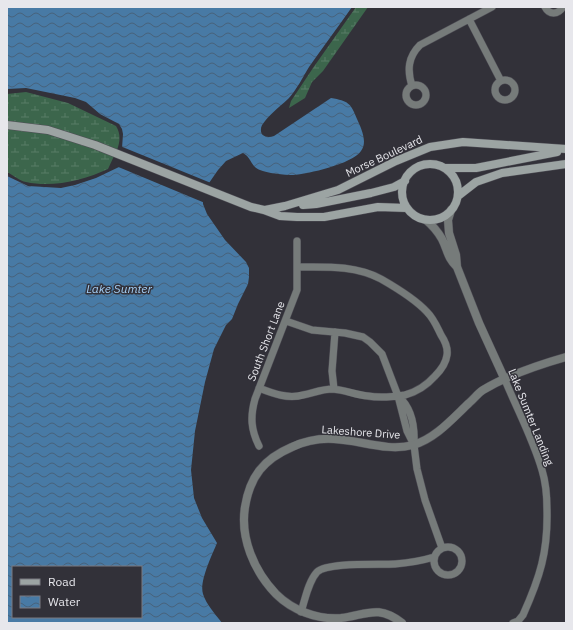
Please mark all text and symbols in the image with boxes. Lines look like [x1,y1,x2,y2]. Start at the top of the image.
street label: Morse Boulevard [343,132,425,180]
water label: Lake Sumter [86,281,152,296]
street label: South Short Lane [244,299,288,383]
street label: Lake Sumter Landing [505,367,557,468]
street label: Lakeshore Drive [321,422,401,442]
legend [12,566,142,618]
text: Road [48,574,76,589]
text: Water [48,594,81,609]

